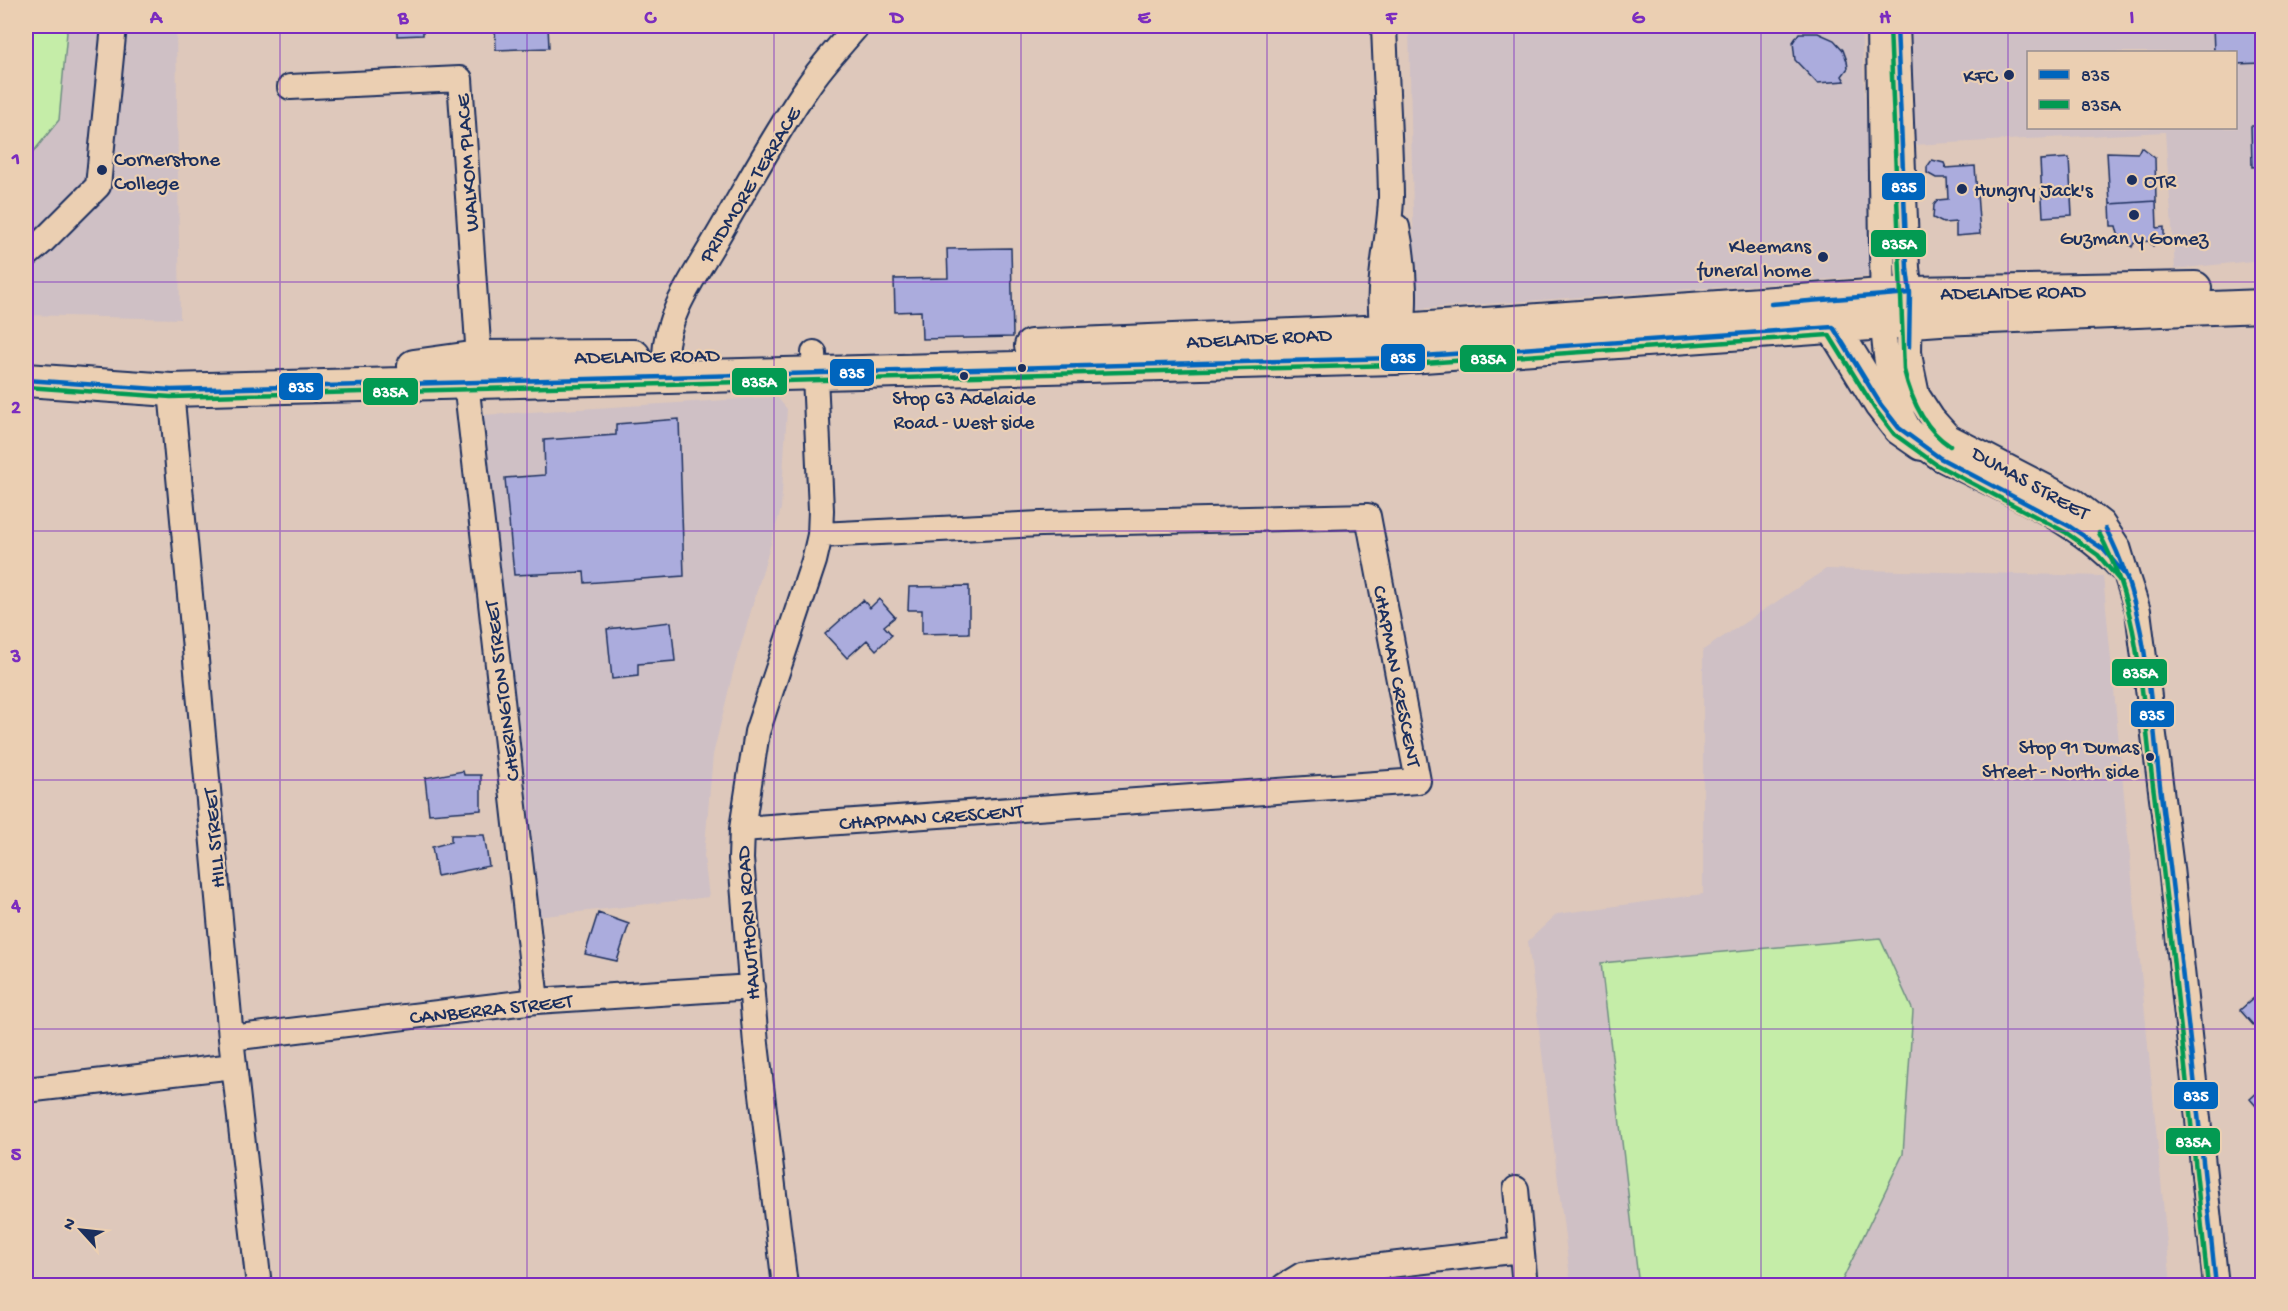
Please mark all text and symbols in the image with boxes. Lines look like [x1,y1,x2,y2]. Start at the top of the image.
text: A [149,8,164,31]
text: B [397,8,409,31]
text: C [644,8,658,31]
text: D [888,8,904,31]
text: E [1138,8,1152,31]
text: F [1385,8,1398,31]
text: G [1632,8,1646,31]
text: H [1879,8,1891,31]
text: I [2130,8,2135,31]
legend [2027,51,2237,129]
place label: KFC [1963,66,1999,91]
text: 835 [2081,67,2110,88]
marker: KFC [2002,68,2016,82]
street label: WALKOM PLACE [452,92,487,232]
text: 835A [2081,97,2122,118]
street label: PRIDMORE TERRACE [695,102,809,269]
text: 1 [11,149,20,172]
place label: Cornerstone College [114,149,221,198]
marker: Cornerstone College [95,163,109,177]
place label: OTR [2144,171,2177,196]
line badge: 835 [1881,172,1926,201]
marker: OTR [2125,173,2139,187]
text: 835 [1891,180,1917,199]
place label: Hungry Jack's [1974,180,2094,205]
marker: Hungry Jack's [1955,182,1969,196]
marker: Guzman y Gomez [2127,208,2141,222]
place label: Guzman y Gomez [2060,228,2209,253]
line badge: 835A [1870,229,1927,258]
place label: Kleemans funeral home [1696,236,1812,285]
text: 835A [1882,237,1918,256]
marker: Kleemans funeral home [1816,250,1830,264]
street label: ADELAIDE ROAD [1940,281,2086,308]
street label: ADELAIDE ROAD [1186,324,1333,357]
line badge: 835 [1380,343,1426,372]
line badge: 835A [1459,344,1516,373]
street label: ADELAIDE ROAD [574,345,720,372]
text: 835 [1390,351,1416,370]
text: 835A [1471,352,1507,371]
line badge: 835 [829,358,875,387]
unlabelled marker [1016,362,1028,374]
text: 835 [839,366,865,385]
line badge: 835A [731,367,788,396]
marker: Stop 63 Adelaide Road - West side [958,370,970,382]
line badge: 835 [278,372,324,401]
text: 835A [742,375,778,394]
line badge: 835A [362,377,419,406]
text: 835 [288,380,314,399]
text: 835A [373,385,409,404]
place label: Stop 63 Adelaide Road - West side [892,389,1036,436]
text: 2 [11,398,21,421]
street label: DUMAS STREET [1964,442,2093,528]
street label: CHAPMAN CRESCENT [1365,584,1425,770]
street label: CHERINGTON STREET [481,598,528,782]
text: 3 [10,647,21,670]
line badge: 835A [2111,658,2168,687]
text: 835A [2123,666,2159,685]
line badge: 835 [2130,700,2175,728]
text: 835 [2139,708,2165,727]
place label: Stop 91 Dumas Street - North side [1982,738,2140,785]
marker: Stop 91 Dumas Street - North side [2144,751,2156,763]
street label: HILL STREET [200,786,233,889]
street label: CHAPMAN CRESCENT [838,801,1025,838]
street label: HAWTHORN ROAD [733,845,768,1001]
text: 4 [10,896,21,919]
street label: CANBERRA STREET [409,990,575,1032]
line badge: 835 [2173,1081,2219,1110]
text: 835 [2183,1089,2209,1108]
line badge: 835A [2165,1127,2221,1155]
text: 835A [2176,1135,2212,1154]
text: 5 [11,1145,22,1168]
north arrow [51,1200,111,1260]
text: N [60,1215,82,1234]

